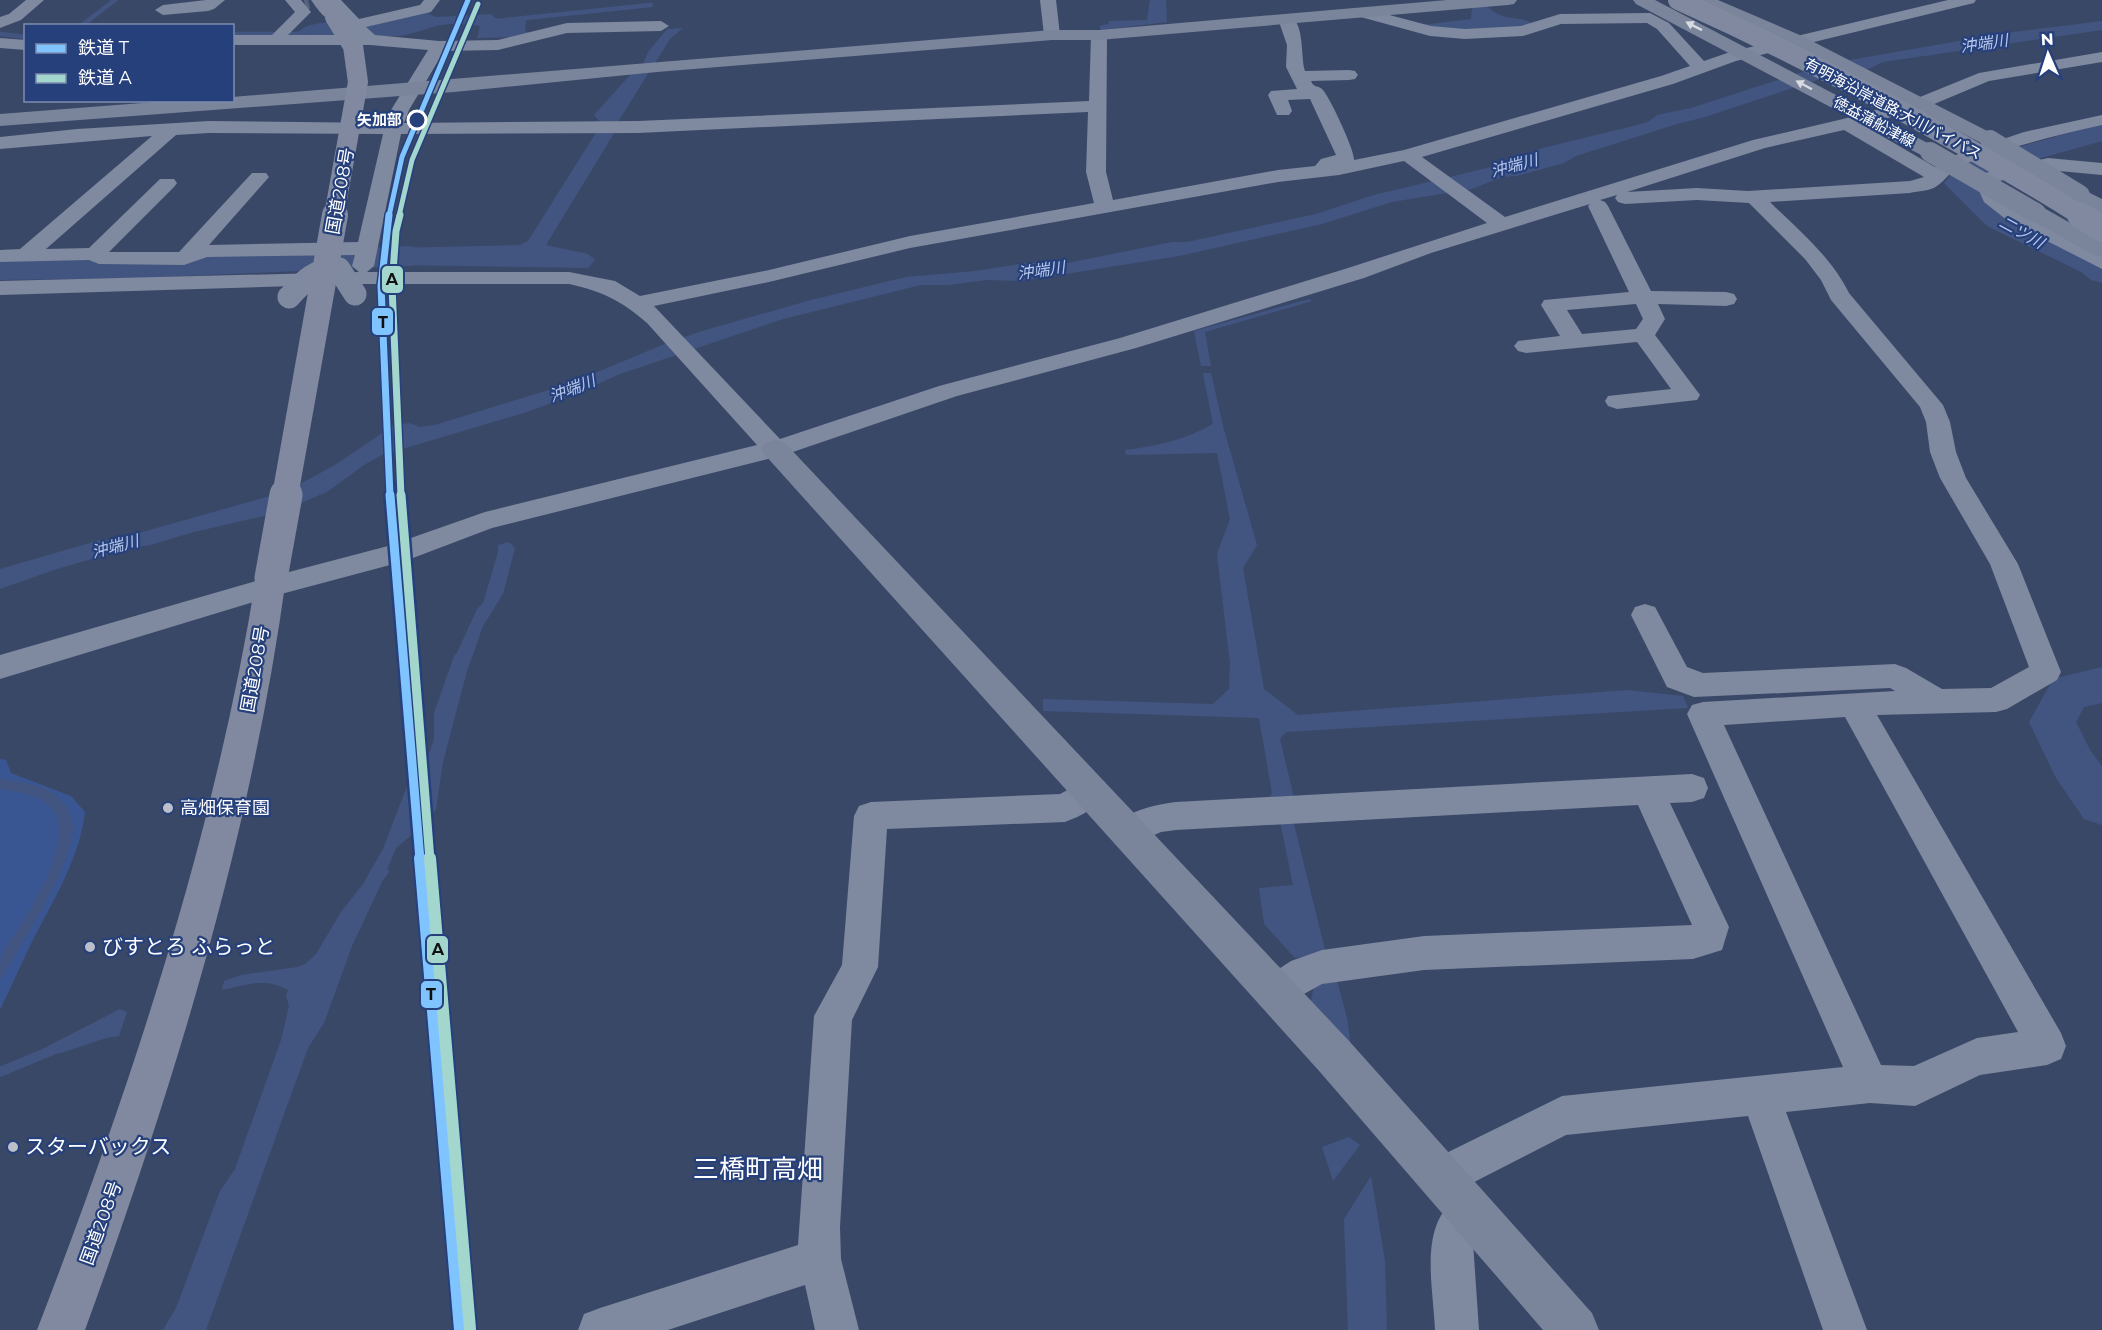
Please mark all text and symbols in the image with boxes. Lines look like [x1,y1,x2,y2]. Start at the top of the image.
one-way arrow [1685,21,1702,31]
legend [24,24,234,102]
north arrow [2018,24,2078,84]
water label: 沖端川 [1959,30,2011,56]
text: N [2040,30,2054,49]
text: 鉄道 T [78,37,130,59]
street label: 有明海沿岸道路;大川バイパス [1801,54,1985,163]
text: 鉄道 A [78,67,132,89]
one-way arrow [1795,80,1812,90]
street label: 徳益蒲船津線 [1830,92,1918,151]
place label: 矢加部 [357,110,402,129]
marker: 矢加部 [407,110,427,130]
street label: 国道208号 [322,146,358,236]
water label: 沖端川 [1488,150,1542,181]
water label: 二ツ川 [1996,212,2049,253]
water label: 沖端川 [1016,257,1068,283]
line badge: A [381,265,404,294]
text: A [385,270,399,289]
line badge: T [371,307,394,336]
text: T [378,313,388,332]
water label: 沖端川 [546,370,600,406]
water label: 沖端川 [89,531,143,562]
street label: 国道208号 [237,624,273,714]
place label: 高畑保育園 [180,797,270,819]
marker: 高畑保育園 [161,801,175,815]
place label: びすとろ ふらっと [102,934,276,959]
line badge: A [426,935,449,964]
marker: びすとろ ふらっと [83,940,97,954]
text: A [431,940,445,959]
line badge: T [420,980,443,1009]
text: T [426,985,436,1004]
place label: スターバックス [25,1134,171,1159]
marker: スターバックス [6,1140,20,1154]
district label: 三橋町高畑 [693,1153,823,1185]
street label: 国道208号 [76,1178,126,1268]

